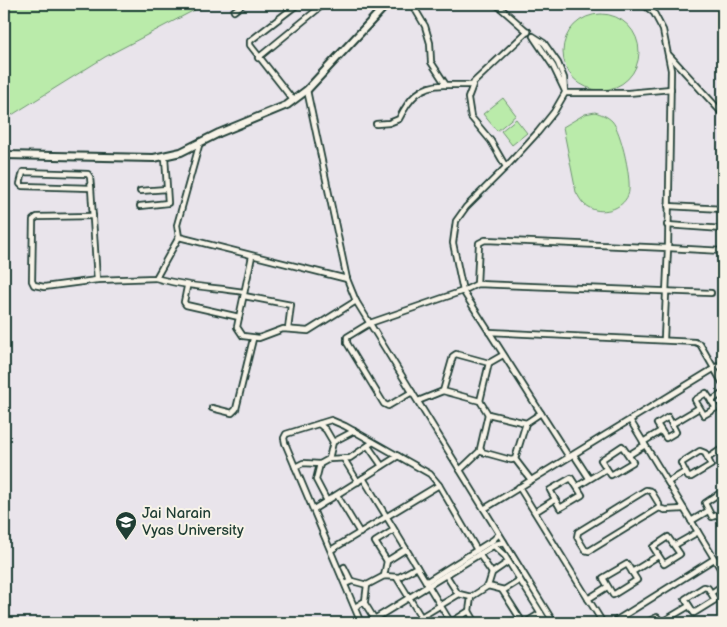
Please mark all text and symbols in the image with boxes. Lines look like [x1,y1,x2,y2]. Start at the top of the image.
place label: Jai Narain Vyas University [142,504,244,540]
school or university icon: Jai Narain Vyas University [114,510,138,541]

